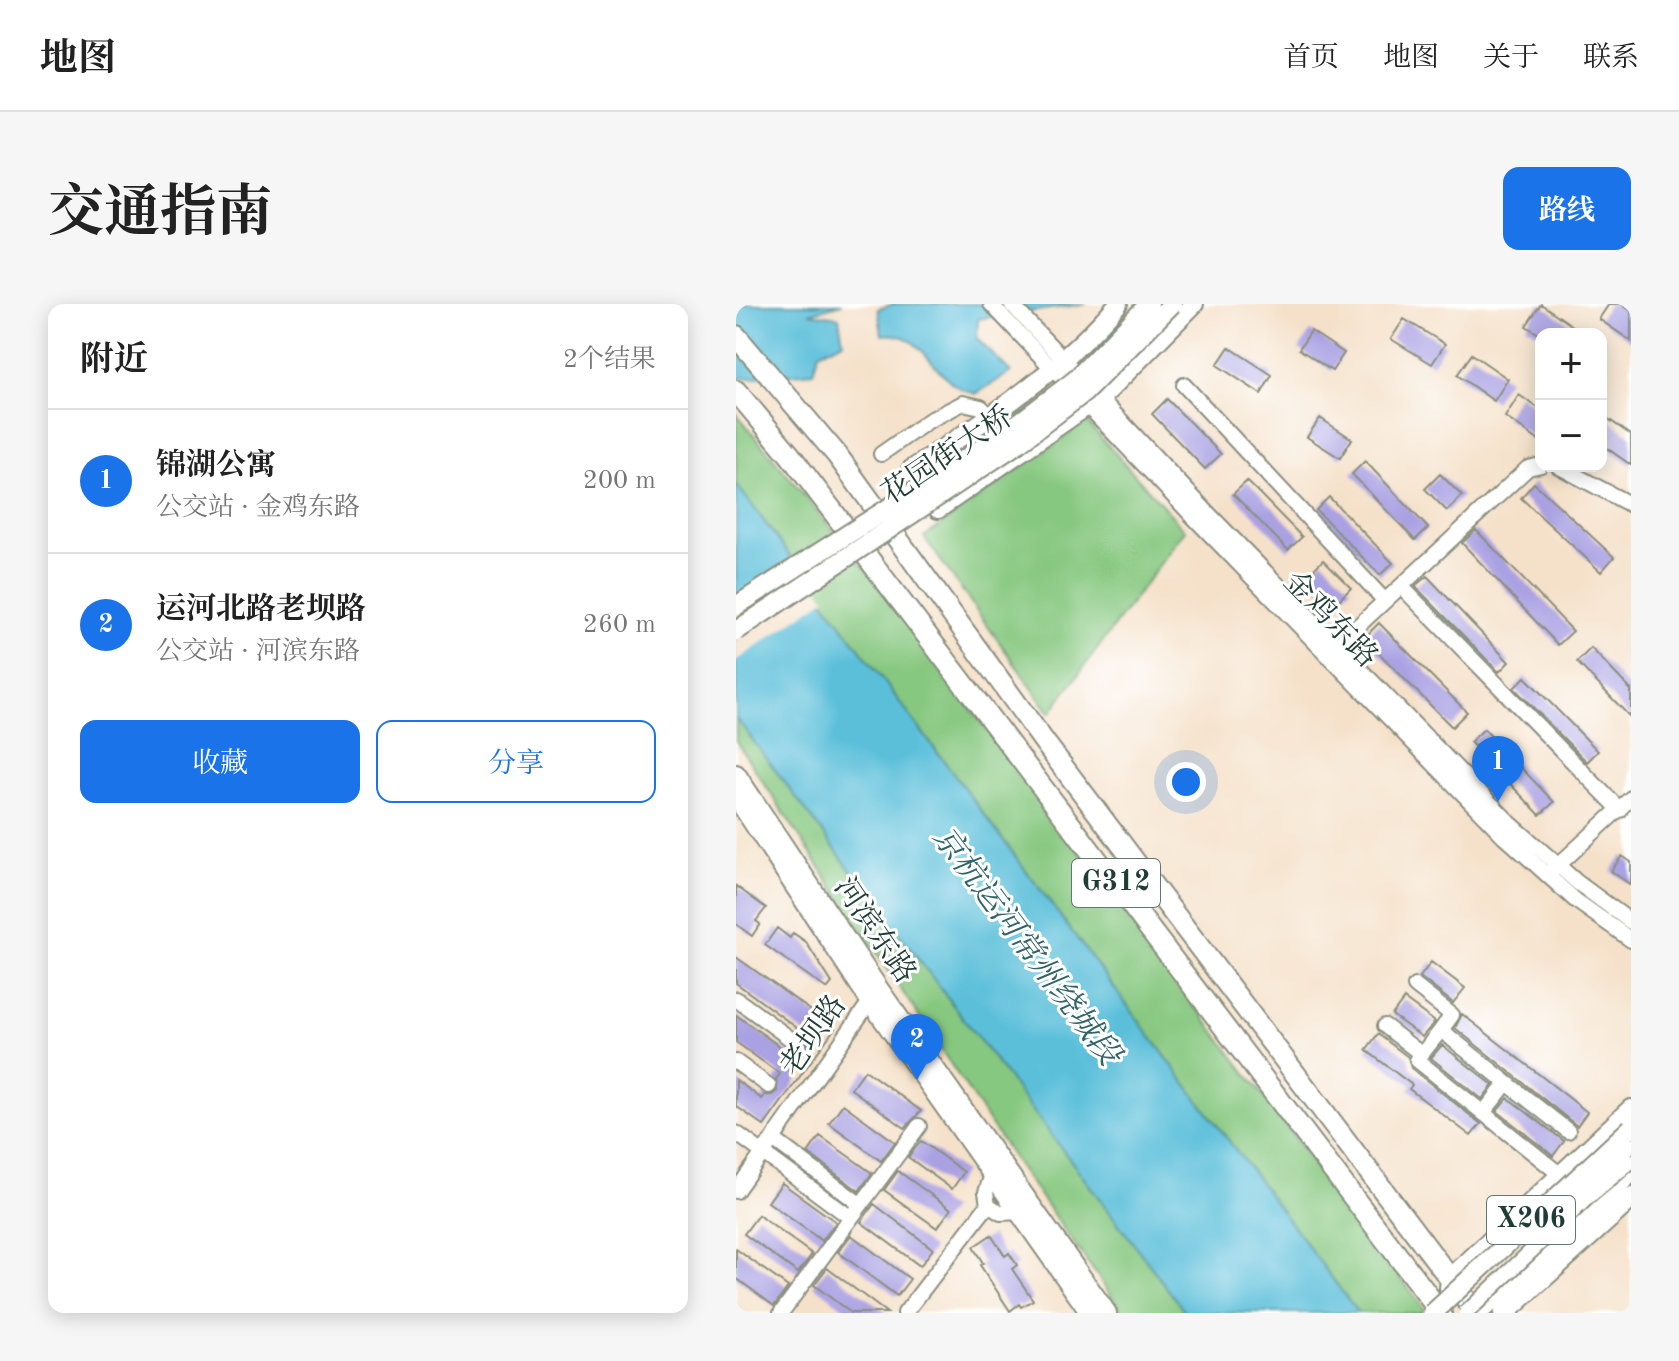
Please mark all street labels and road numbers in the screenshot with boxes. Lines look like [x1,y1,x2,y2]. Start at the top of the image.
street label: 花园街大桥 [876,399,1019,510]
street label: 金鸡东路 [1278,564,1385,674]
road number: G312 [1072,859,1160,907]
street label: 河滨东路 [828,871,922,989]
street label: 老坝路 [773,989,852,1081]
road number: X206 [1487,1196,1575,1244]

